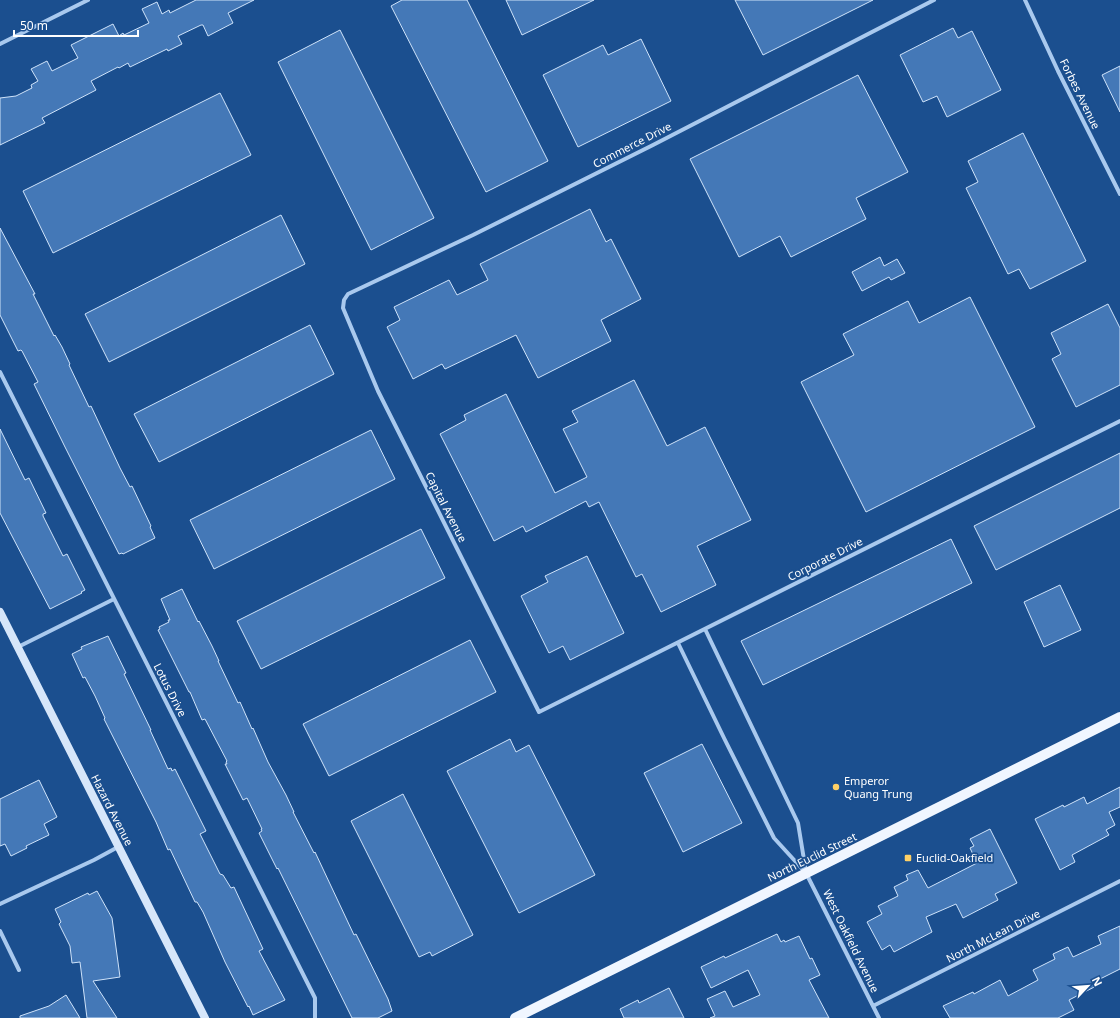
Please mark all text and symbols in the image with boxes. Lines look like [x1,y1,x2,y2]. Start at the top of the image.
scale bar [14,12,138,38]
text: 50 m [20,17,48,34]
street label: Forbes Avenue [1057,56,1104,132]
street label: Commerce Drive [590,118,674,171]
street label: Capital Avenue [422,469,471,545]
street label: Corporate Drive [785,533,865,584]
street label: Lotus Drive [150,660,190,719]
street label: Hazard Avenue [88,772,137,848]
place label: Emperor Quang Trung [844,773,912,801]
marker: Emperor Quang Trung [831,782,841,792]
street label: North Euclid Street [765,828,859,885]
place label: Euclid-Oakfield [916,850,993,865]
marker: Euclid-Oakfield [903,853,913,863]
street label: West Oakfield Avenue [820,887,883,995]
street label: North McLean Drive [943,905,1042,966]
north arrow [1068,966,1108,1006]
text: N [1089,974,1106,989]

